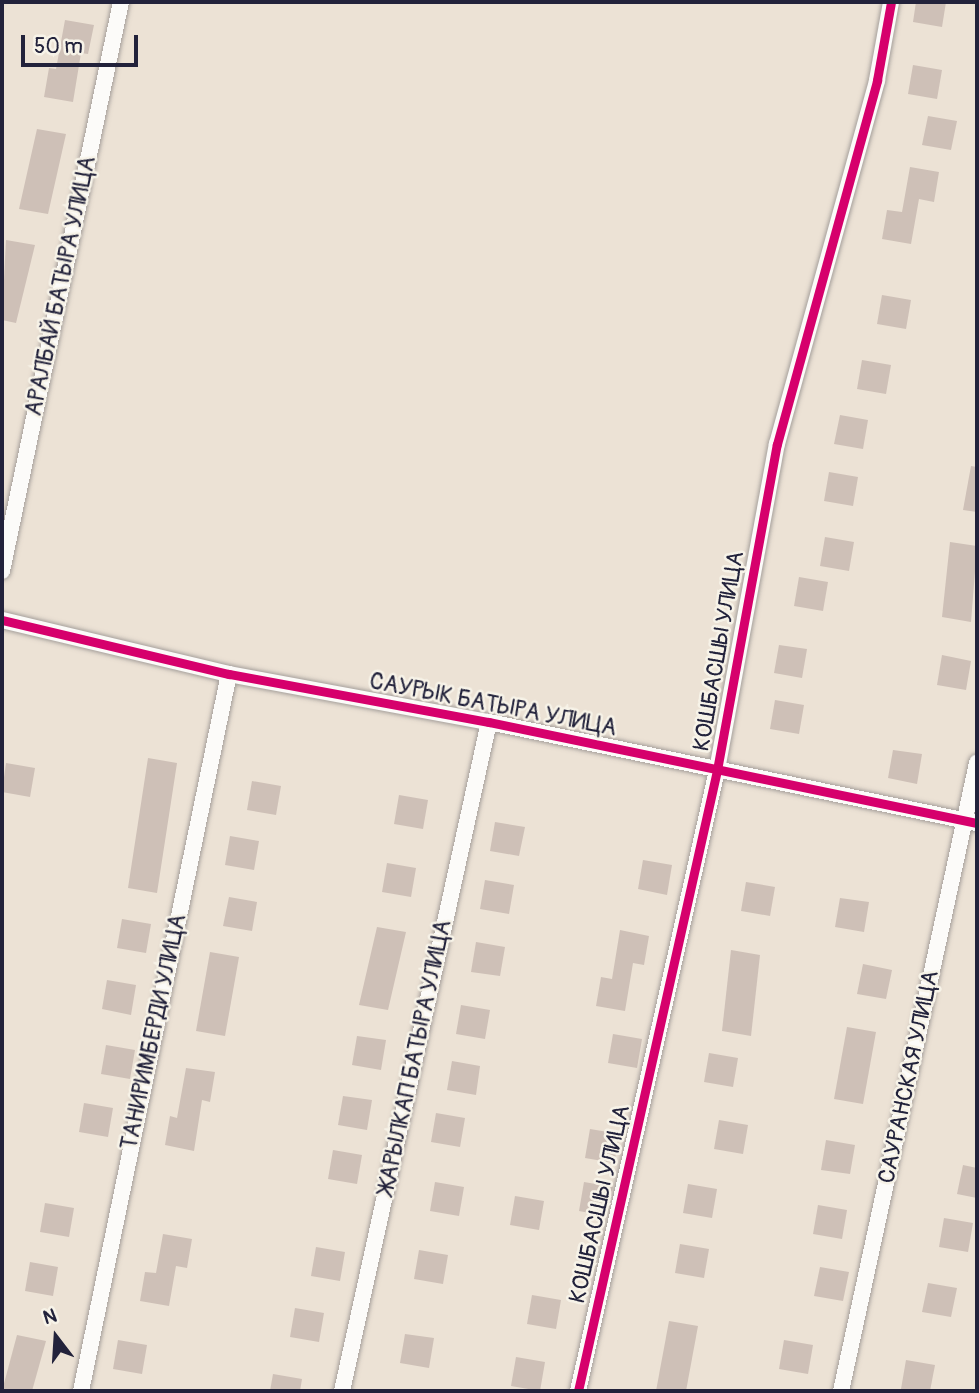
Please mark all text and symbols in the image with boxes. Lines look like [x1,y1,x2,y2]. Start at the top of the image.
scale bar [24,21,142,65]
text: 50 m [34,33,83,60]
street label: АРАЛБАЙ БАТЫРА УЛИЦА [20,154,102,418]
street label: КОШБАСШЫ УЛИЦА [688,549,750,753]
street label: САУРЫК БАТЫРА УЛИЦА [367,667,619,743]
street label: ТАНИРИМБЕРДИ УЛИЦА [116,912,192,1152]
street label: ЖАРЫЛКАП БАТЫРА УЛИЦА [372,917,458,1197]
street label: САУРАНСКАЯ УЛИЦА [873,968,945,1186]
street label: КОШБАСШЫ УЛИЦА [564,1102,636,1306]
north arrow [21,1302,91,1372]
text: N [40,1304,60,1330]

